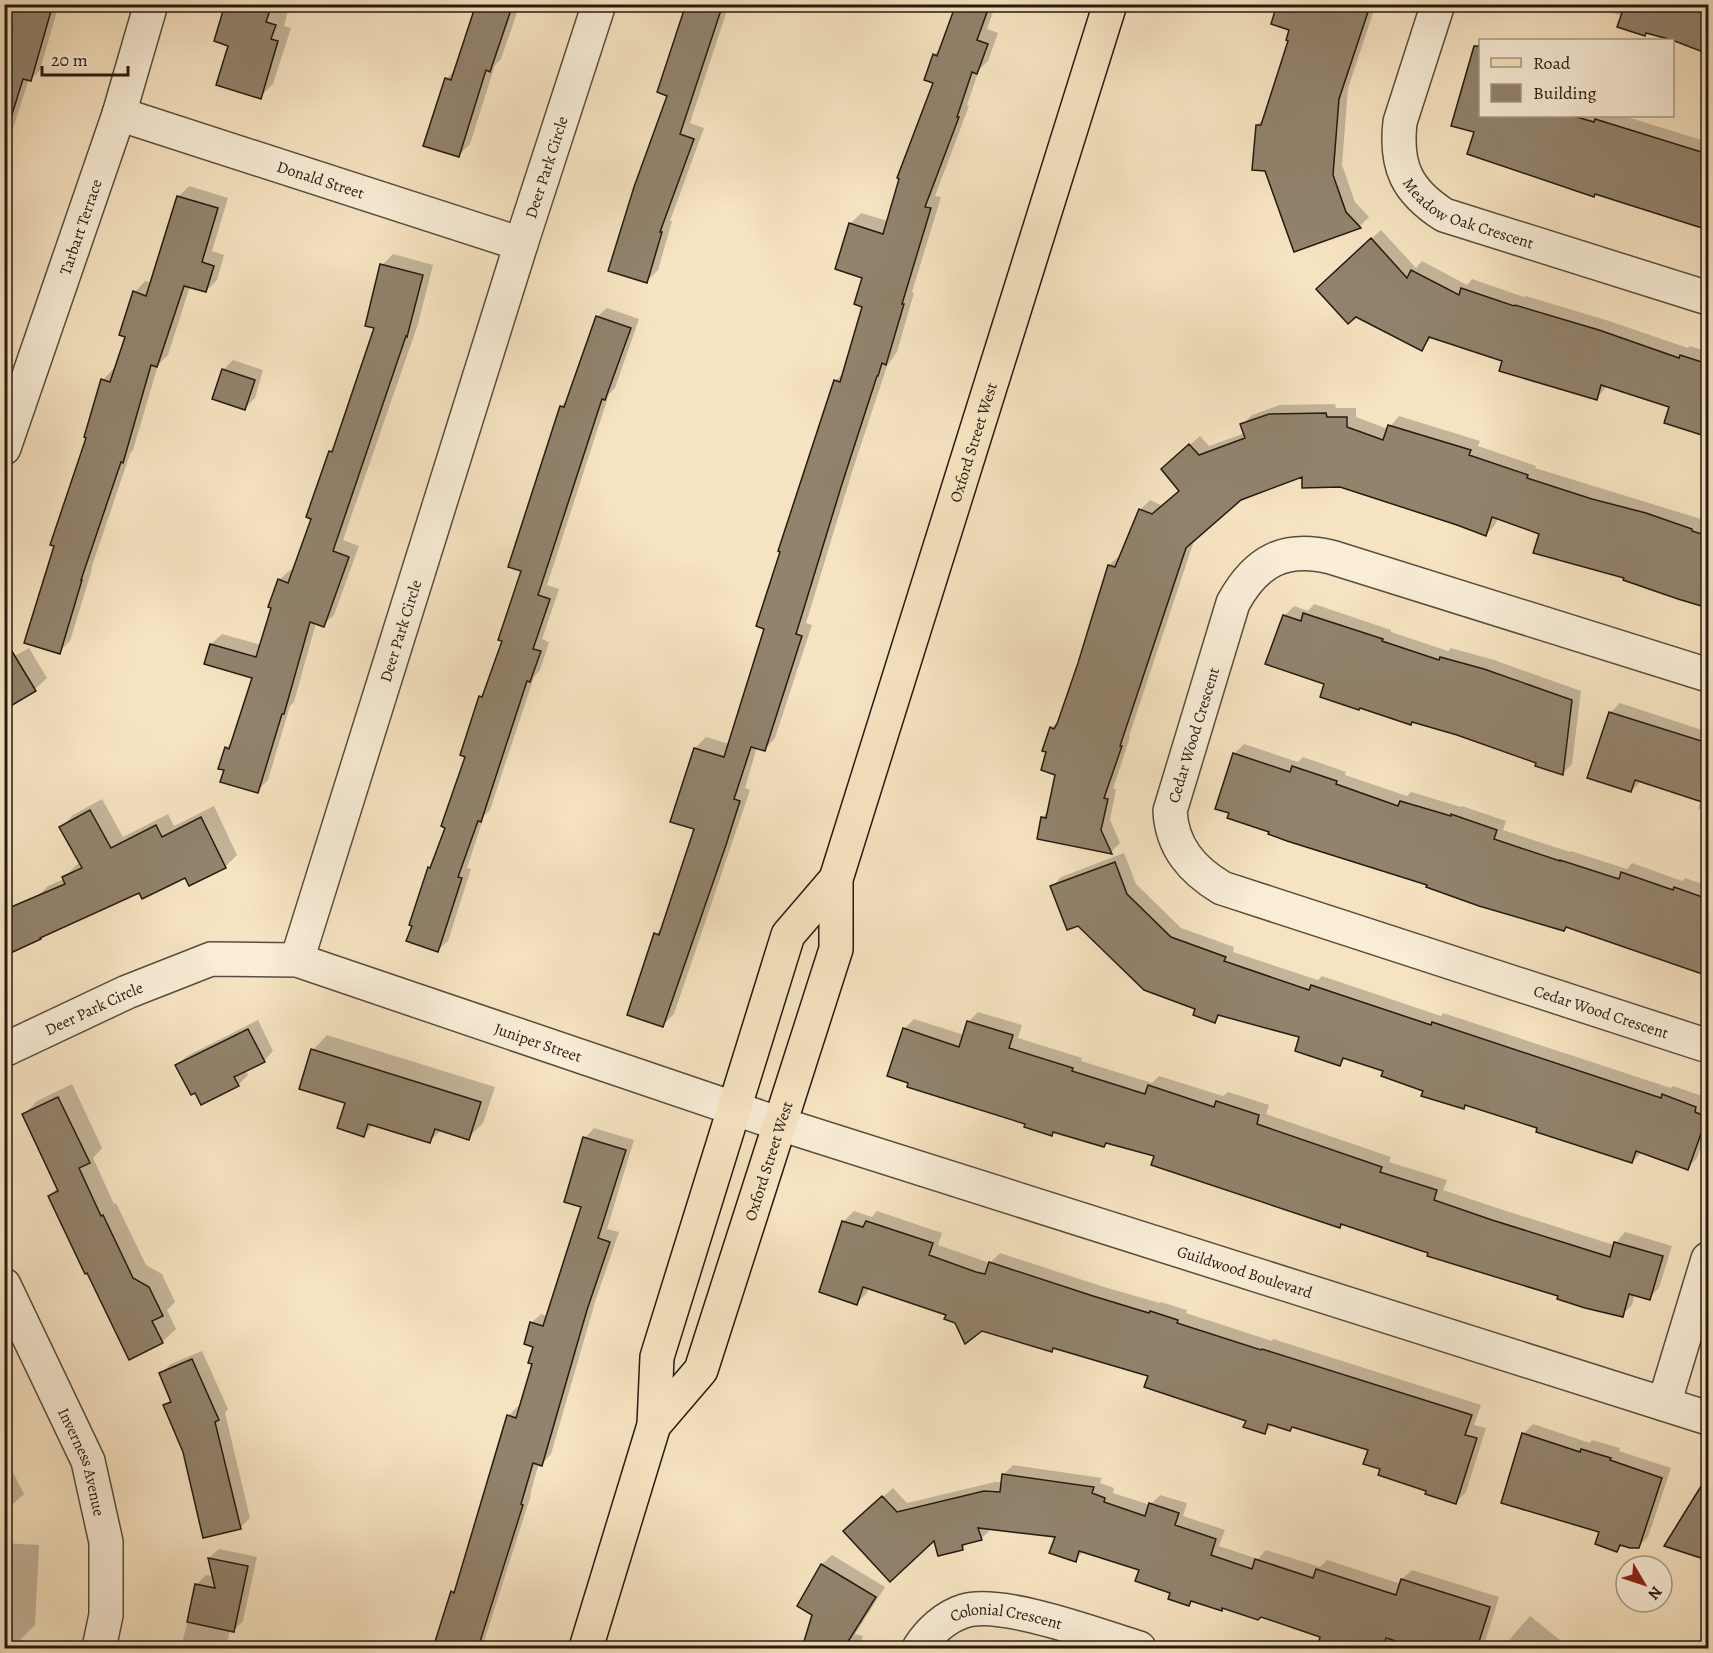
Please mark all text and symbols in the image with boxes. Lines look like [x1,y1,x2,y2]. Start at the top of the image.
scale bar [42,39,128,77]
legend [1479,39,1674,117]
text: 20 m [51,48,88,72]
text: Road [1533,51,1571,75]
text: Building [1533,81,1597,105]
street label: Deer Park Circle [520,114,574,221]
street label: Donald Street [274,156,367,205]
street label: Meadow Oak Crescent [1397,174,1536,255]
street label: Tarbart Terrace [54,176,108,278]
street label: Oxford Street West [945,380,1003,505]
street label: Deer Park Circle [375,577,427,685]
street label: Cedar Wood Crescent [1163,665,1225,806]
street label: Deer Park Circle [41,977,146,1041]
street label: Cedar Wood Crescent [1531,980,1671,1044]
street label: Juniper Street [491,1018,585,1068]
street label: Oxford Street West [740,1098,799,1224]
street label: Guildwood Boulevard [1174,1240,1315,1304]
street label: Inverness Avenue [52,1404,110,1518]
north arrow [1614,1554,1674,1614]
text: N [1642,1581,1667,1605]
street label: Colonial Crescent [946,1599,1065,1635]

